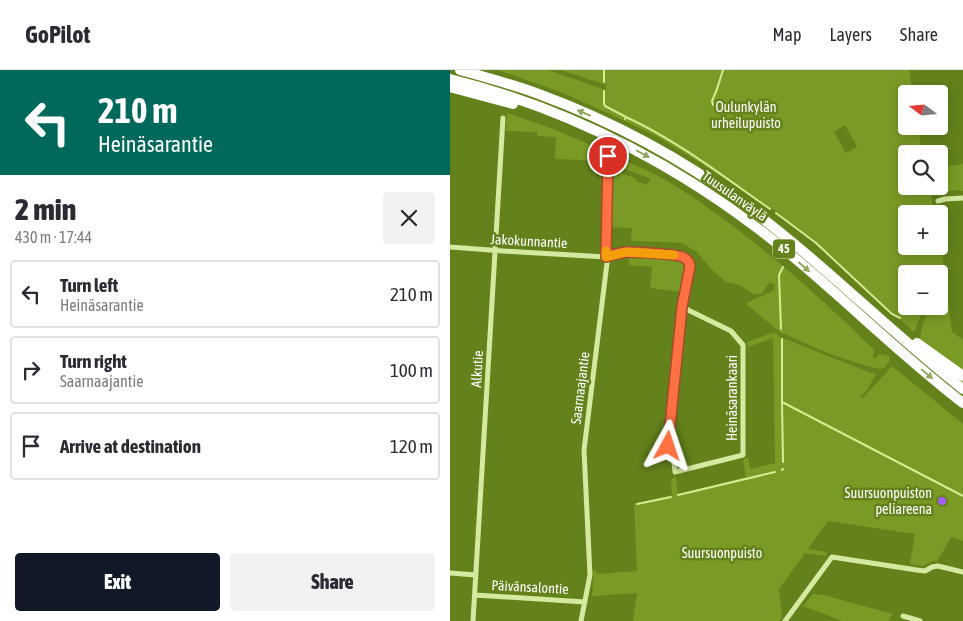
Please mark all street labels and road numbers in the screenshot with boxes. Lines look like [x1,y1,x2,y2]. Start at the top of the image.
street label: Tuusulanväylä [699,168,771,224]
street label: Jakokunnantie [490,231,568,251]
road number: 45 [773,240,795,258]
street label: Alkutie [468,350,486,388]
street label: Saarnaajantie [568,351,592,425]
street label: Heinäsarankaari [724,355,740,441]
street label: Päivänsalontie [491,577,569,597]

